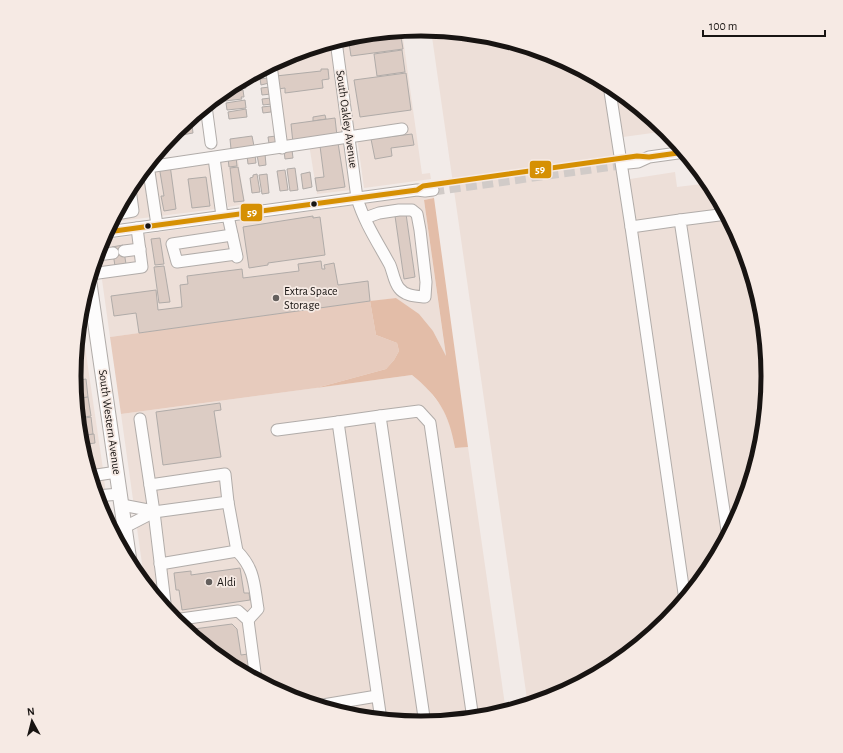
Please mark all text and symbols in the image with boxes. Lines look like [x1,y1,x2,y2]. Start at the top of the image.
scale bar [703,12,825,38]
text: 100 m [709,20,737,32]
street label: South Oakley Avenue [333,69,360,169]
line badge: 59 [529,160,552,179]
text: 59 [535,164,545,175]
unlabelled marker [309,199,319,209]
line badge: 59 [240,203,263,222]
text: 59 [247,207,257,218]
unlabelled marker [143,221,153,231]
place label: Extra Space Storage [284,285,338,311]
marker: Extra Space Storage [271,293,281,303]
street label: South Western Avenue [97,369,123,475]
place label: Aldi [217,576,236,588]
marker: Aldi [204,577,214,587]
north arrow [12,701,52,741]
text: N [26,706,35,717]

